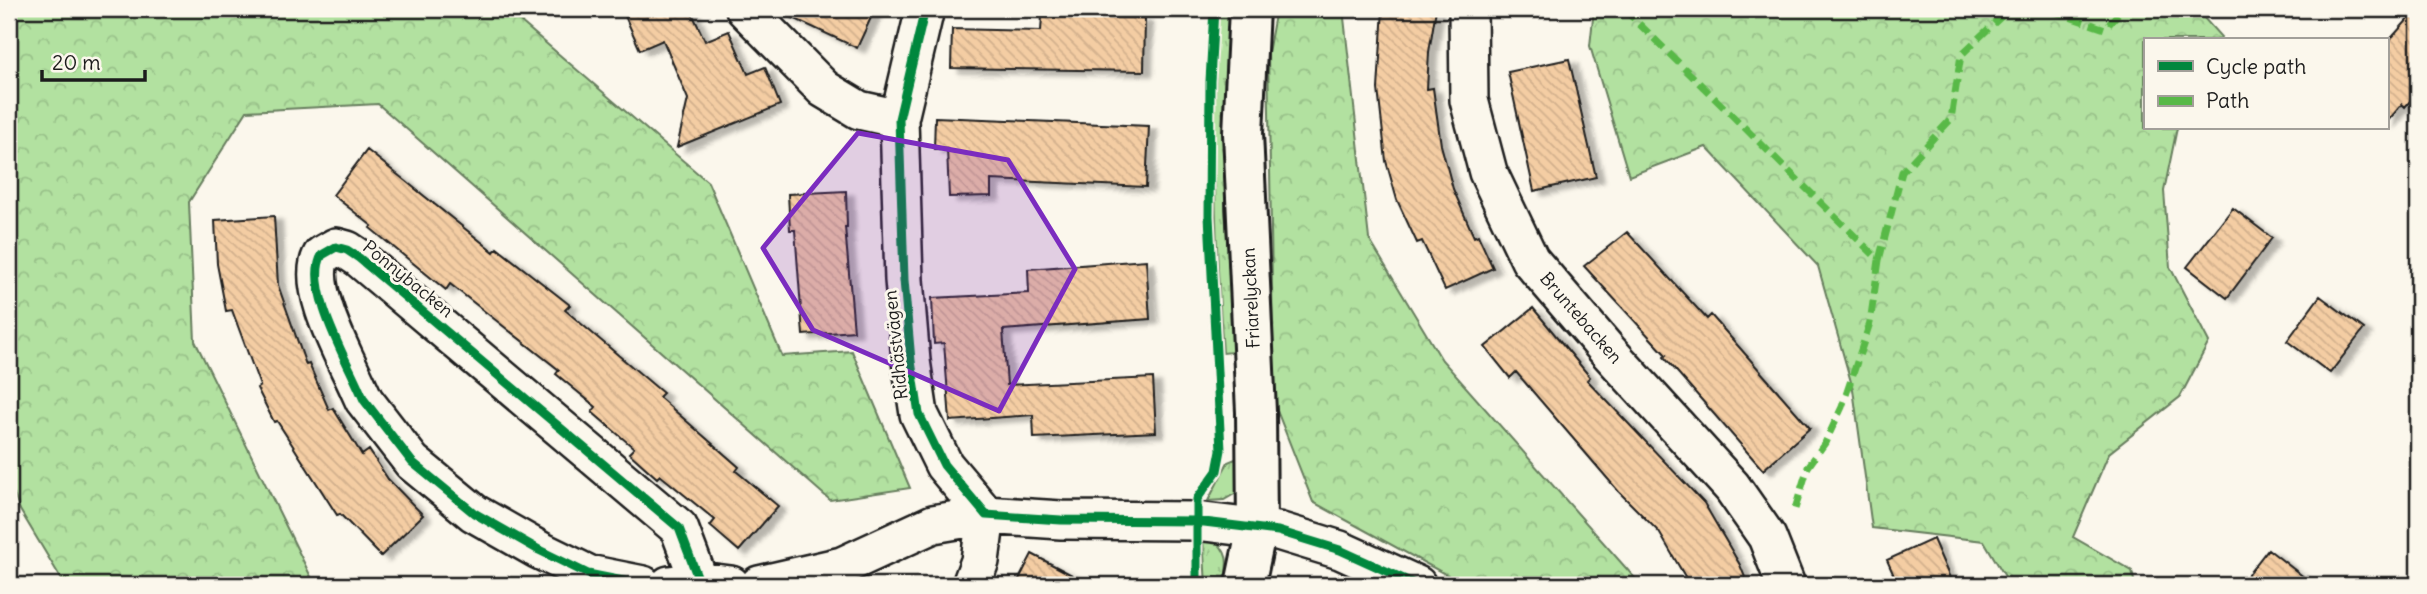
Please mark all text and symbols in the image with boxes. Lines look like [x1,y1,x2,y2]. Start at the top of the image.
scale bar [42,38,145,82]
legend [2144,38,2388,130]
text: 20 m [52,49,101,76]
text: Cycle path [2206,53,2306,80]
text: Path [2206,87,2249,114]
street label: Ponnybacken [358,235,458,322]
street label: Friarelyckan [1236,247,1265,349]
street label: Bruntebacken [1535,267,1627,368]
street label: Ridhästvägen [878,289,913,401]

